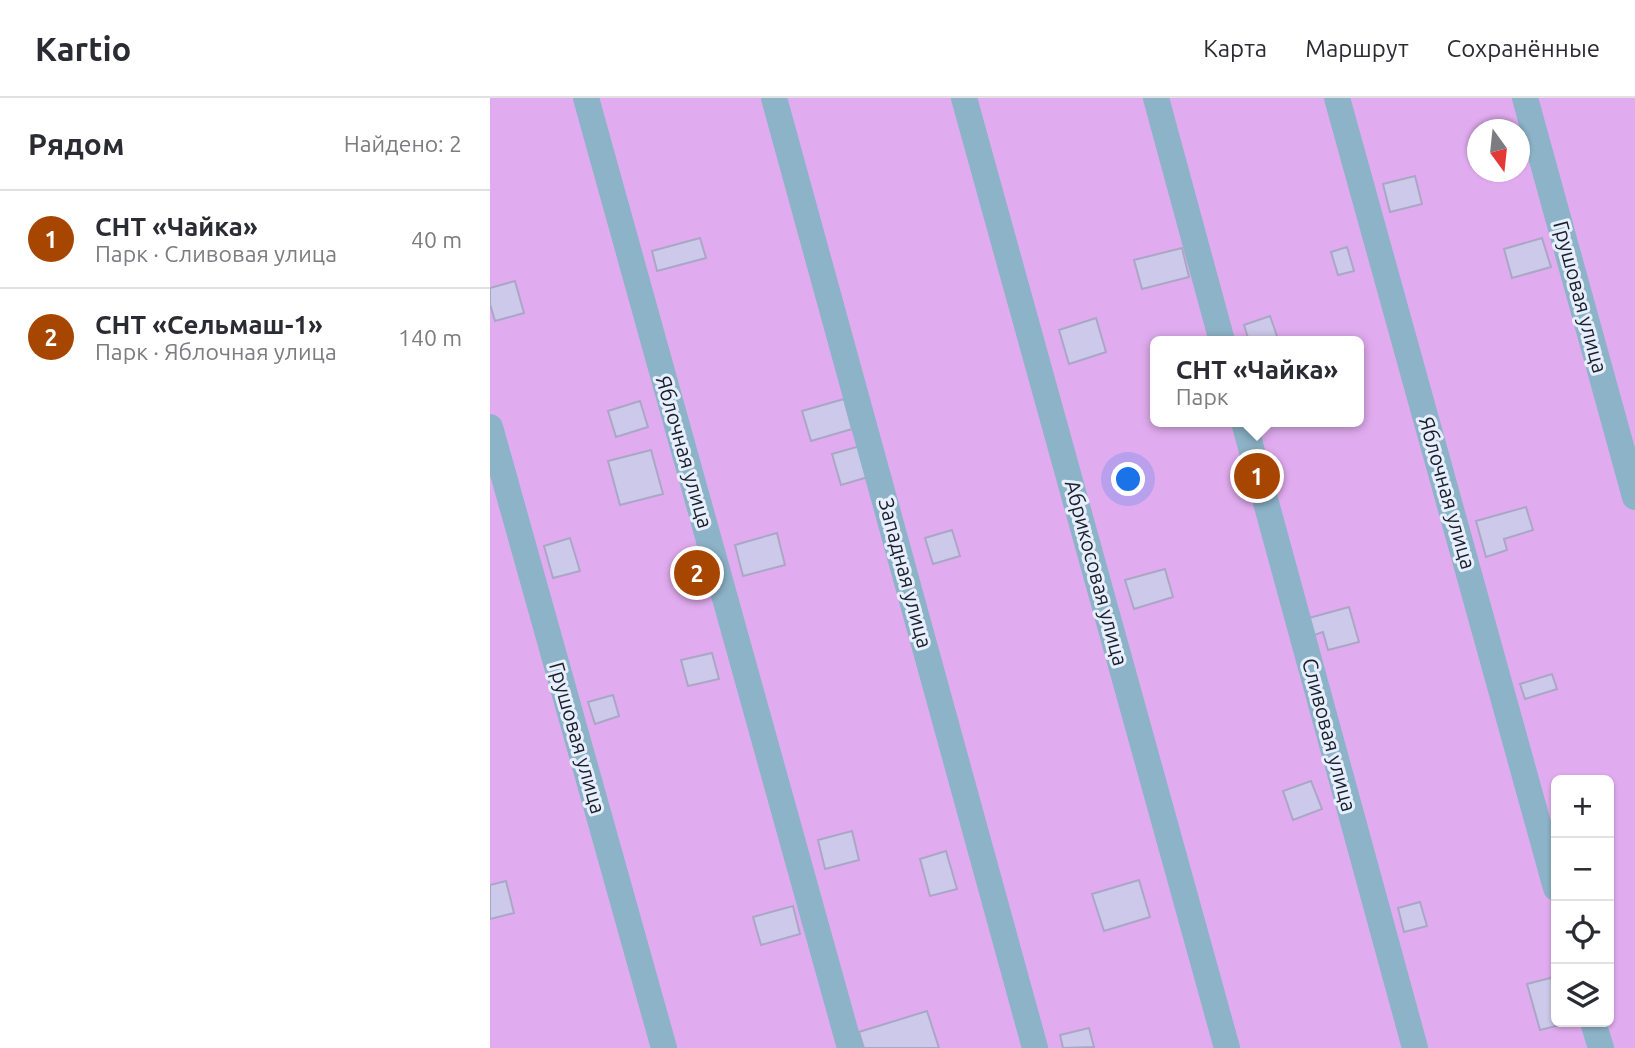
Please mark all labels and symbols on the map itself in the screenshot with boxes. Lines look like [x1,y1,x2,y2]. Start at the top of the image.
north arrow [1467,119,1530,182]
street label: Грушовая улица [1549,218,1613,375]
street label: Яблочная улица [652,373,718,531]
street label: Яблочная улица [1415,414,1481,572]
pin: 1 [1234,450,1280,502]
your location [1111,462,1145,496]
street label: Абрикосовая улица [1061,477,1133,668]
street label: Западная улица [874,495,938,650]
pin: 2 [674,547,720,599]
street label: Сливовая улица [1298,655,1362,814]
street label: Грушовая улица [545,659,611,816]

